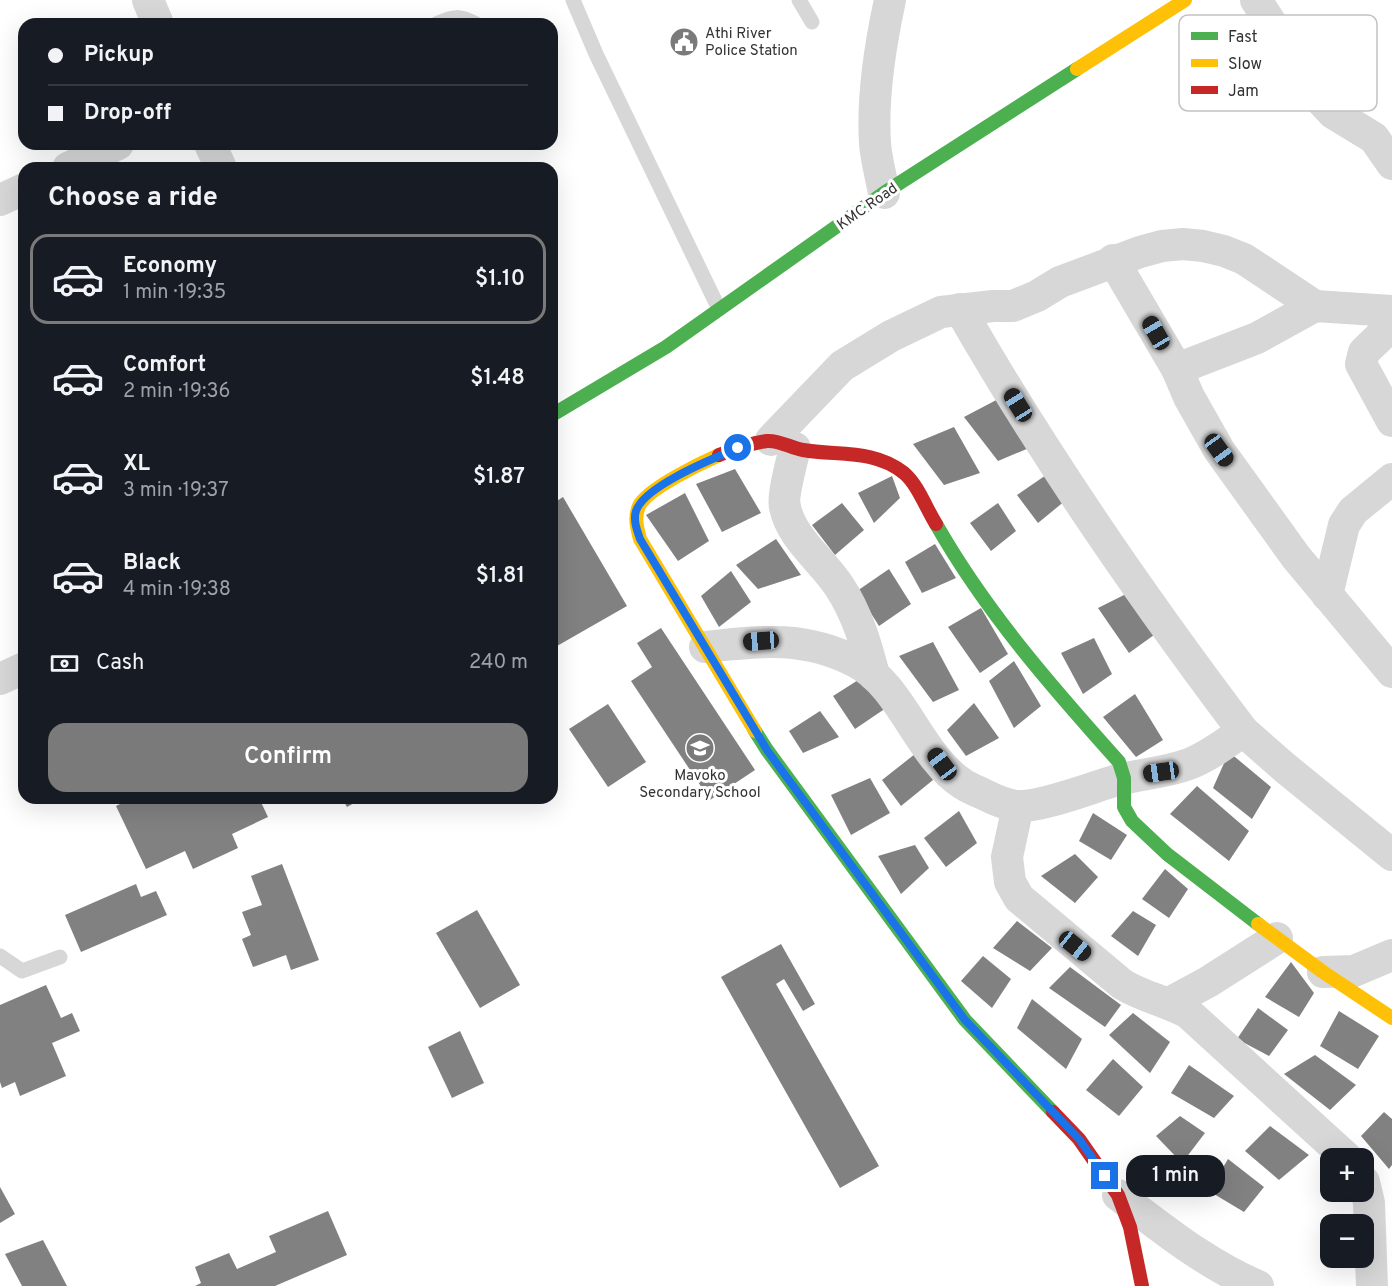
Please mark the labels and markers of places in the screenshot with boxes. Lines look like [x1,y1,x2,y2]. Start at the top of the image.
place label: Athi River Police Station [705,25,798,61]
public building icon: Athi River Police Station [668,26,700,58]
school or university icon: Mavoko Secondary School [684,732,716,764]
place label: Mavoko Secondary School [639,767,761,803]

